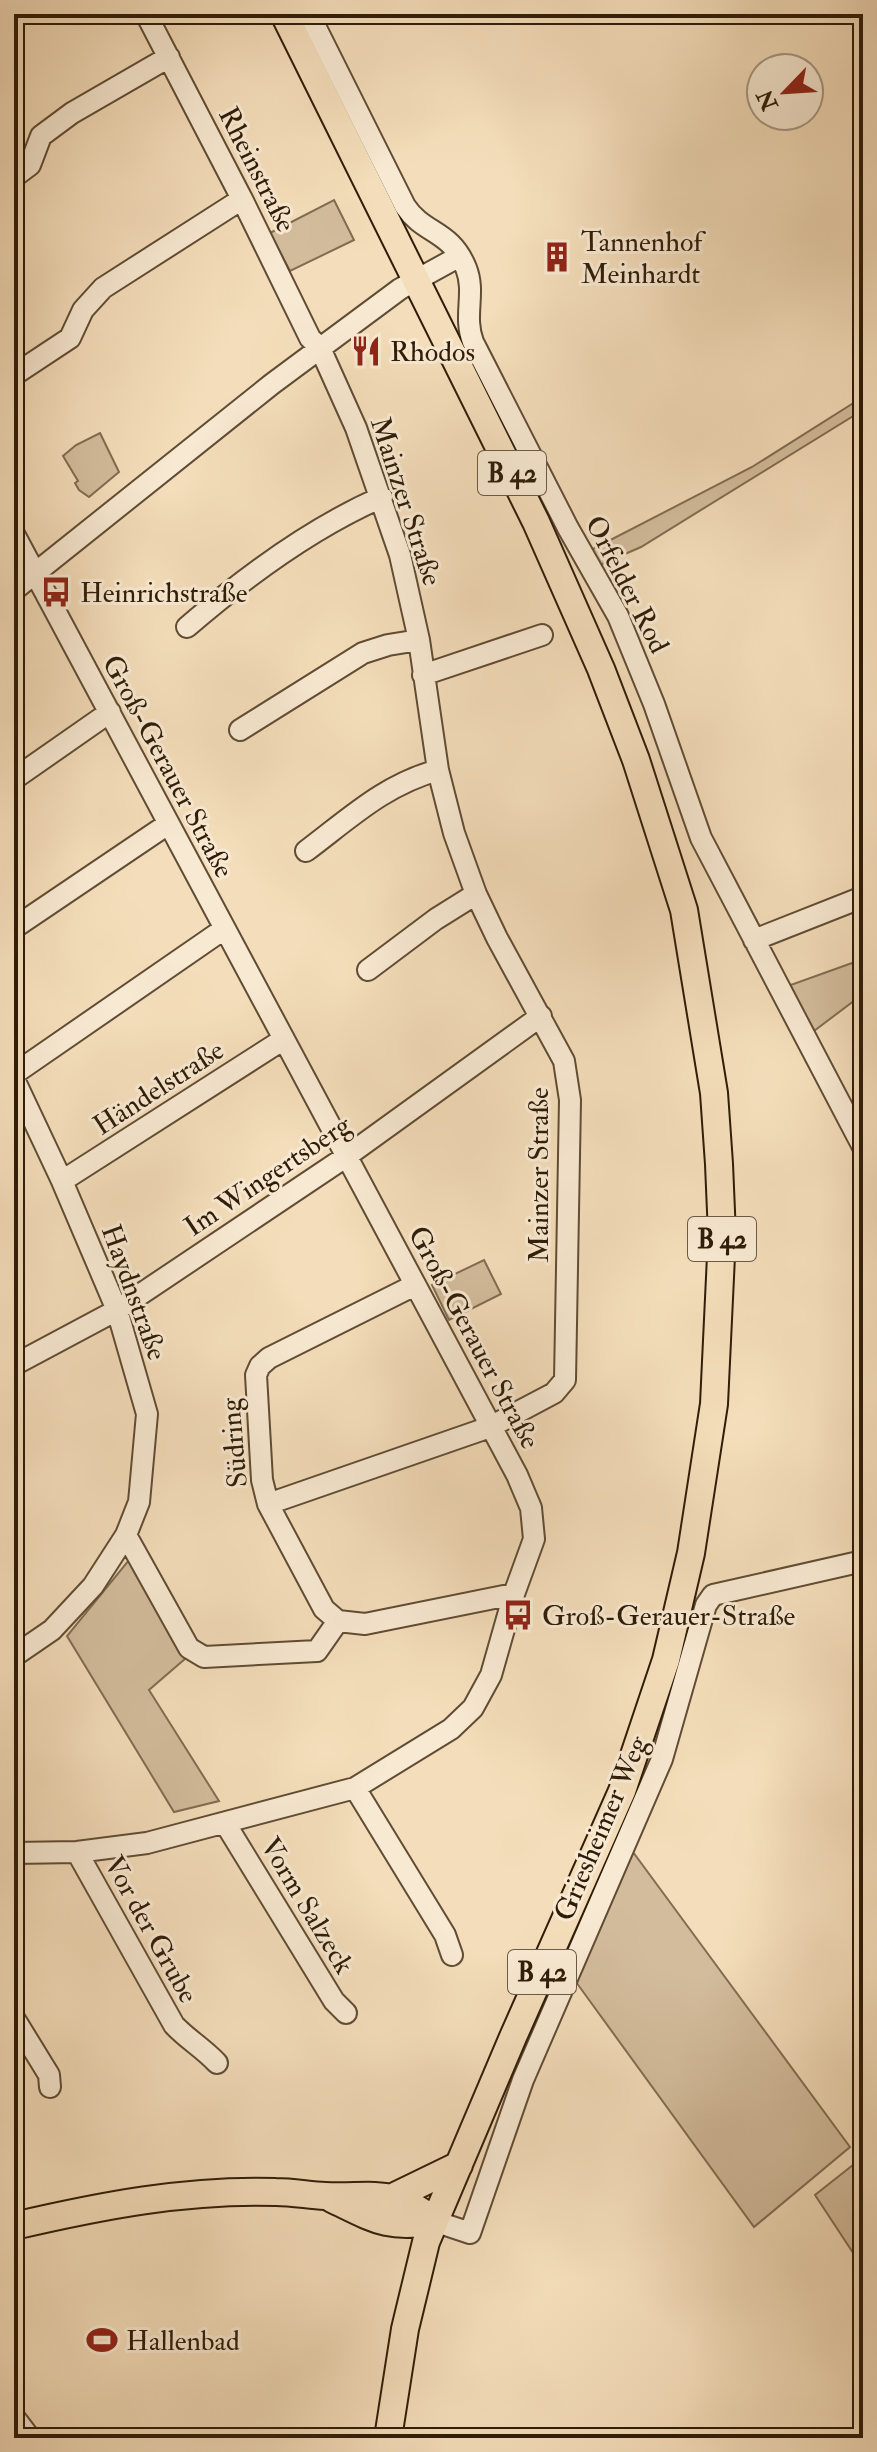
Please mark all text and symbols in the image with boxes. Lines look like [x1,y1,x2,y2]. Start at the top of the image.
north arrow [745,52,825,132]
text: N [751,85,785,116]
street label: Rheinstraße [210,101,303,238]
place label: Tannenhof Meinhardt [581,225,706,292]
building icon: Tannenhof Meinhardt [540,240,574,274]
restaurant icon: Rhodos [349,334,383,368]
place label: Rhodos [390,335,475,370]
street label: Mainzer Straße [362,413,449,591]
road number: B 42 [478,451,546,495]
street label: Orfelder Rod [577,510,676,660]
bus stop icon: Heinrichstraße [39,575,73,609]
place label: Heinrichstraße [80,576,248,611]
street label: Groß-Gerauer Straße [94,649,241,884]
street label: Händelstraße [87,1033,231,1143]
street label: Mainzer Straße [522,1087,557,1263]
street label: Im Wingertsberg [178,1107,359,1245]
road number: B 42 [688,1217,756,1261]
street label: Haydnstraße [93,1220,174,1365]
street label: Groß-Gerauer Straße [400,1220,547,1455]
street label: Südring [213,1395,256,1489]
bus stop icon: Groß-Gerauer-Straße [501,1598,535,1632]
place label: Groß-Gerauer-Straße [542,1599,796,1634]
street label: Griesheimer Weg [547,1730,657,1926]
street label: Vorm Salzeck [252,1831,361,1981]
street label: Vor der Grube [96,1850,206,2010]
road number: B 42 [508,1950,576,1994]
sports icon: Hallenbad [85,2323,119,2357]
place label: Hallenbad [126,2324,240,2359]

